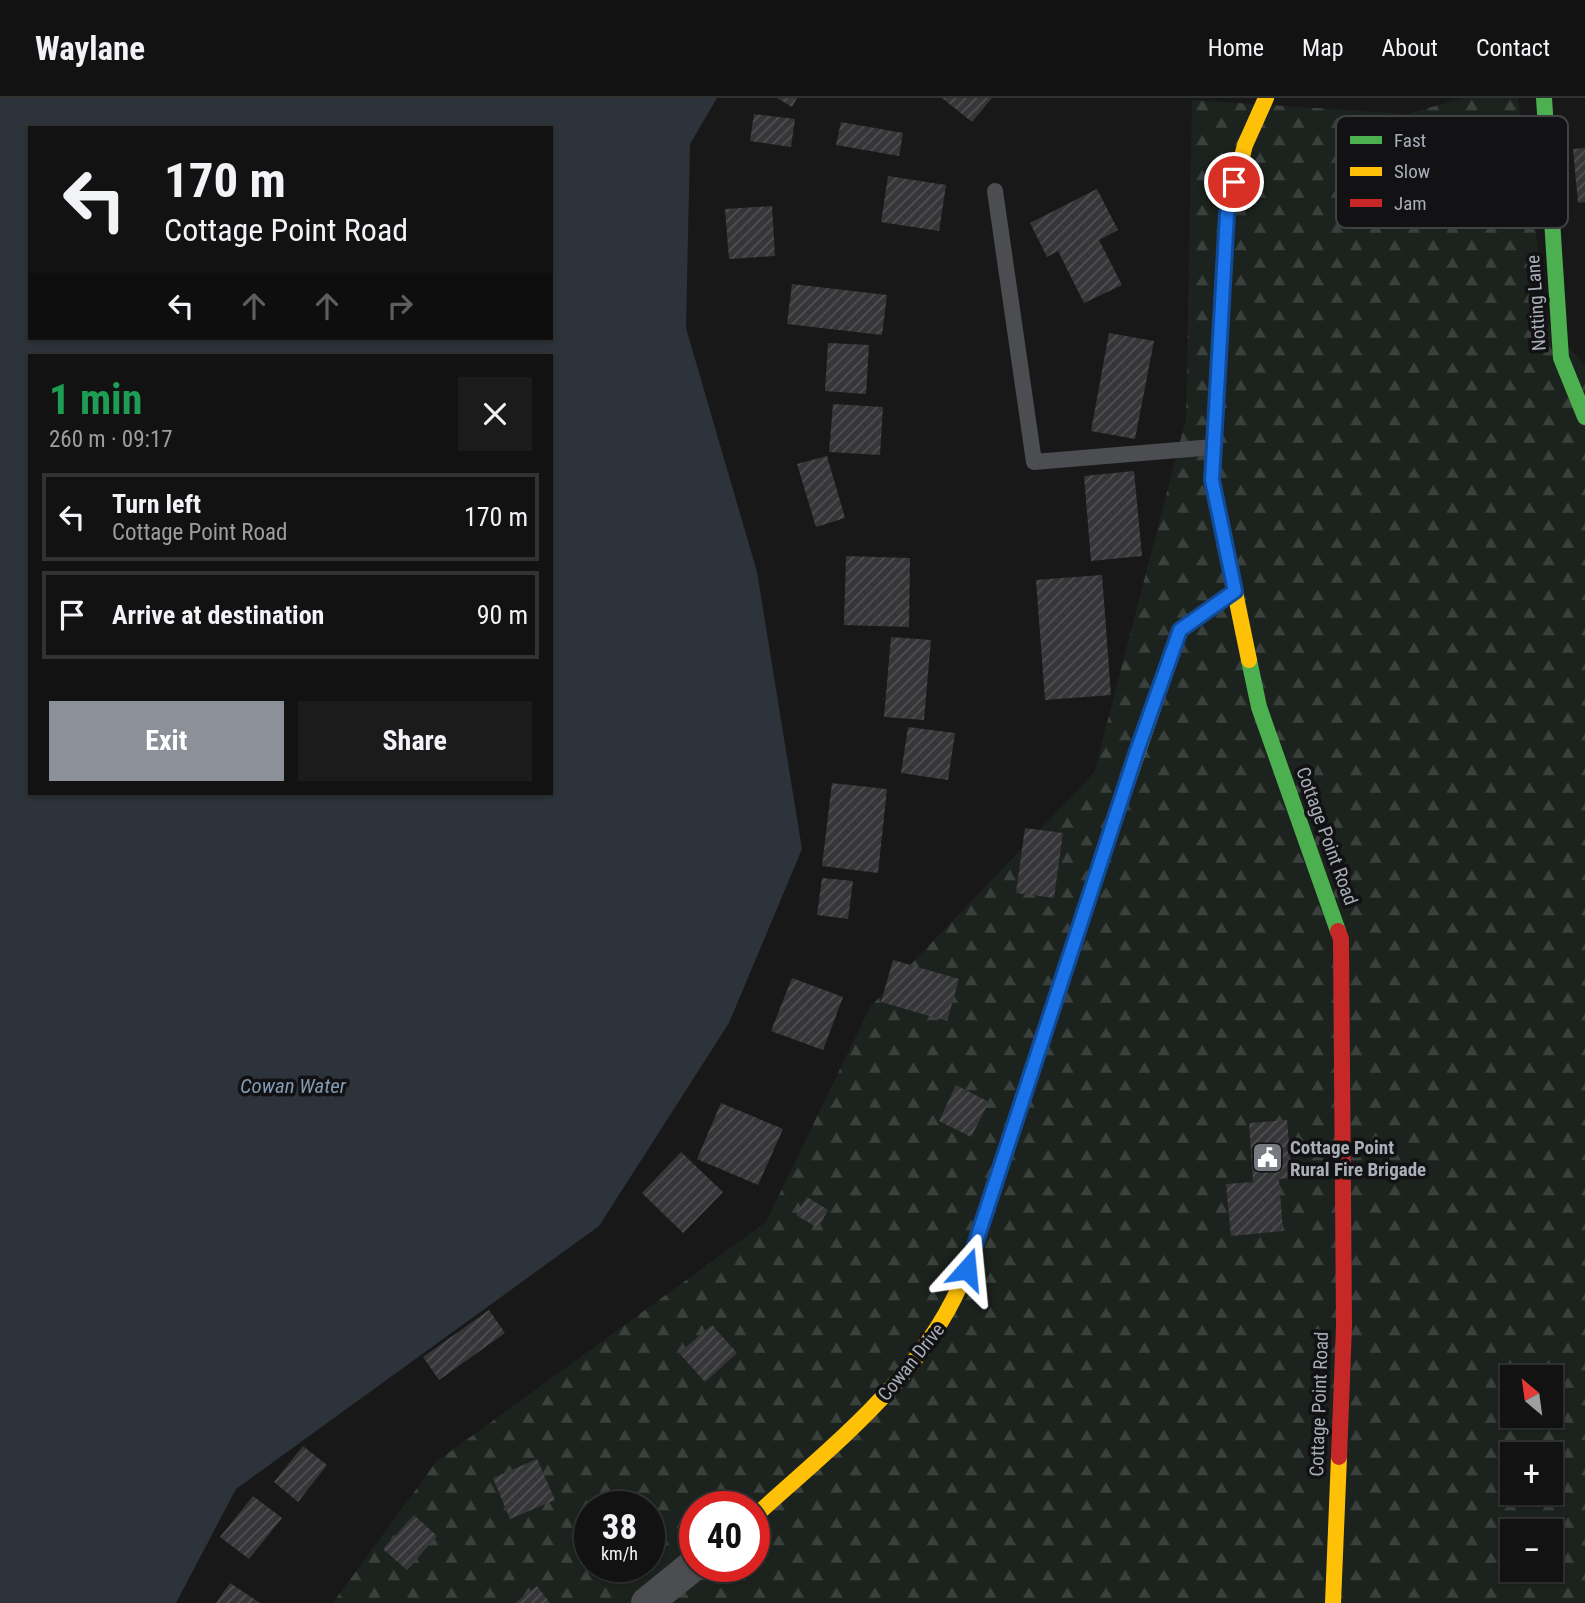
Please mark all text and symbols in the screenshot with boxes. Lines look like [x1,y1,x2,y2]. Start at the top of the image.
text: Waylane [35,29,145,68]
text: Home [1208,34,1264,62]
text: Map [1302,34,1344,62]
text: About [1382,34,1438,62]
text: Contact [1476,34,1550,62]
legend [1336,116,1568,228]
text: Fast [1394,129,1426,152]
text: 170 m [164,152,286,209]
pin [1204,152,1264,212]
icon: left [49,154,140,245]
text: Slow [1394,160,1430,183]
icon: arrive [1215,163,1253,201]
text: Jam [1394,192,1427,215]
text: Cottage Point Road [164,211,408,249]
street label: Notting Lane [1521,254,1551,352]
icon: left [162,287,200,325]
icon: ahead [235,287,273,325]
icon: ahead [308,287,346,325]
icon: right [381,287,419,325]
text: 1 min [49,375,142,424]
button: close [458,377,532,451]
text: 260 m · 09:17 [49,426,173,453]
text: Turn left [112,489,201,519]
icon: left [53,498,91,536]
text: 170 m [464,502,528,532]
text: Cottage Point Road [112,519,287,546]
icon: arrive [53,596,91,634]
text: Arrive at destination [112,600,324,630]
text: 90 m [477,600,528,630]
button: Exit [49,701,284,781]
button: Share [298,701,532,781]
street label: Cottage Point Road [1291,764,1363,908]
water label: Cowan Water [240,1074,347,1098]
place label: Cottage Point Rural Fire Brigade [1290,1136,1426,1181]
public building icon: Cottage Point Rural Fire Brigade [1250,1141,1284,1175]
position arrow [930,1232,1004,1306]
street label: Cowan Drive [873,1318,949,1405]
street label: Cottage Point Road [1305,1331,1333,1477]
north arrow [1500,1365,1563,1428]
map controls [1500,1365,1563,1582]
button: + [1500,1442,1563,1505]
speed limit sign: 40 [679,1491,770,1582]
text: 38 [602,1507,637,1548]
button: − [1500,1519,1563,1582]
text: km/h [601,1543,638,1564]

